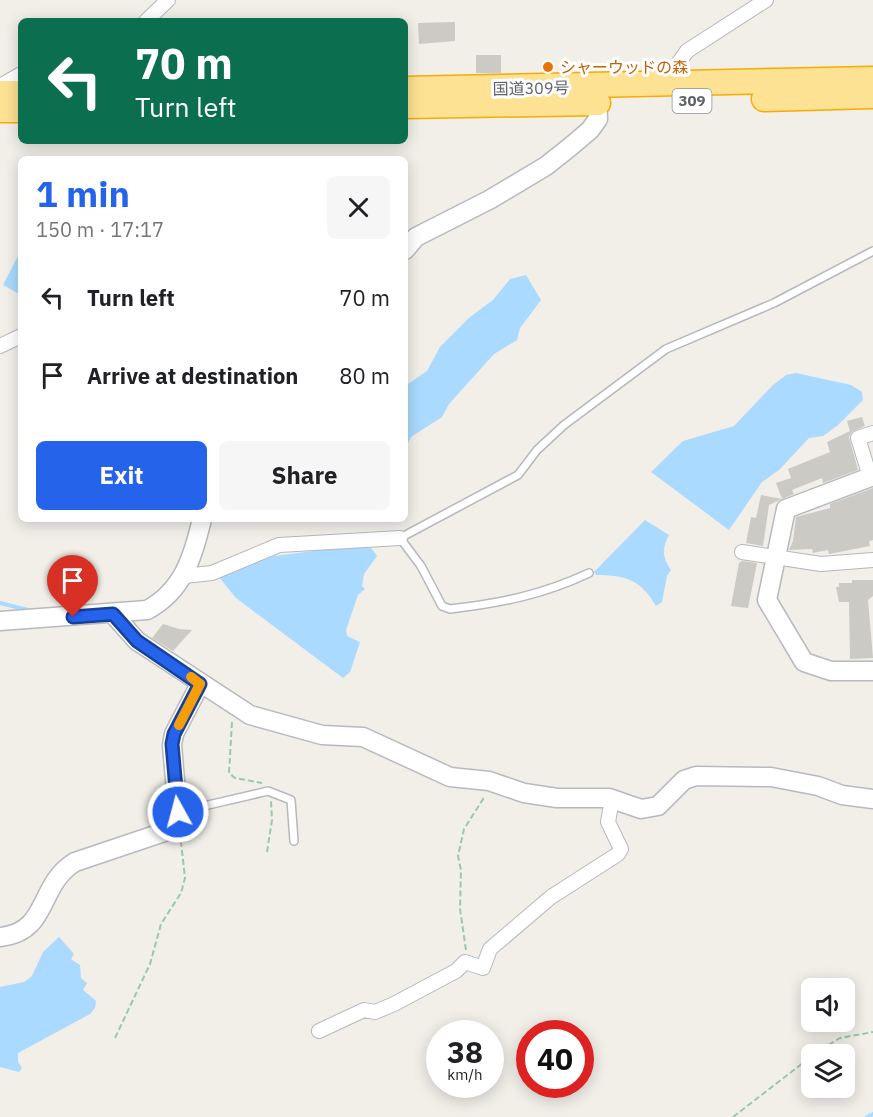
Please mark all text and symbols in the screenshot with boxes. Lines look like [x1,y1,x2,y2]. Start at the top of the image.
text: 70 m [135,36,233,91]
icon: left [36,42,114,120]
place label: シャーウッドの森 [560,57,688,77]
marker: シャーウッドの森 [541,60,555,74]
street label: 国道309号 [492,77,570,99]
text: Turn left [135,89,236,124]
road number: 309 [672,89,712,113]
text: 1 min [36,170,130,217]
button: close [327,176,390,239]
text: 150 m · 17:17 [36,216,164,243]
icon: left [36,281,69,314]
text: Turn left [87,283,175,312]
text: 70 m [339,283,390,312]
icon: arrive [36,359,69,392]
text: Arrive at destination [87,361,298,390]
text: 80 m [339,361,390,390]
button: Exit [36,441,207,510]
button: Share [219,441,390,510]
pin [47,555,98,617]
icon: arrive [56,564,89,597]
position arrow [146,780,210,844]
map controls [801,978,855,1098]
button: sound [801,978,855,1032]
speed limit sign: 40 [516,1020,594,1098]
text: 38 [447,1032,483,1071]
button: layers [801,1044,855,1098]
text: km/h [447,1065,483,1084]

